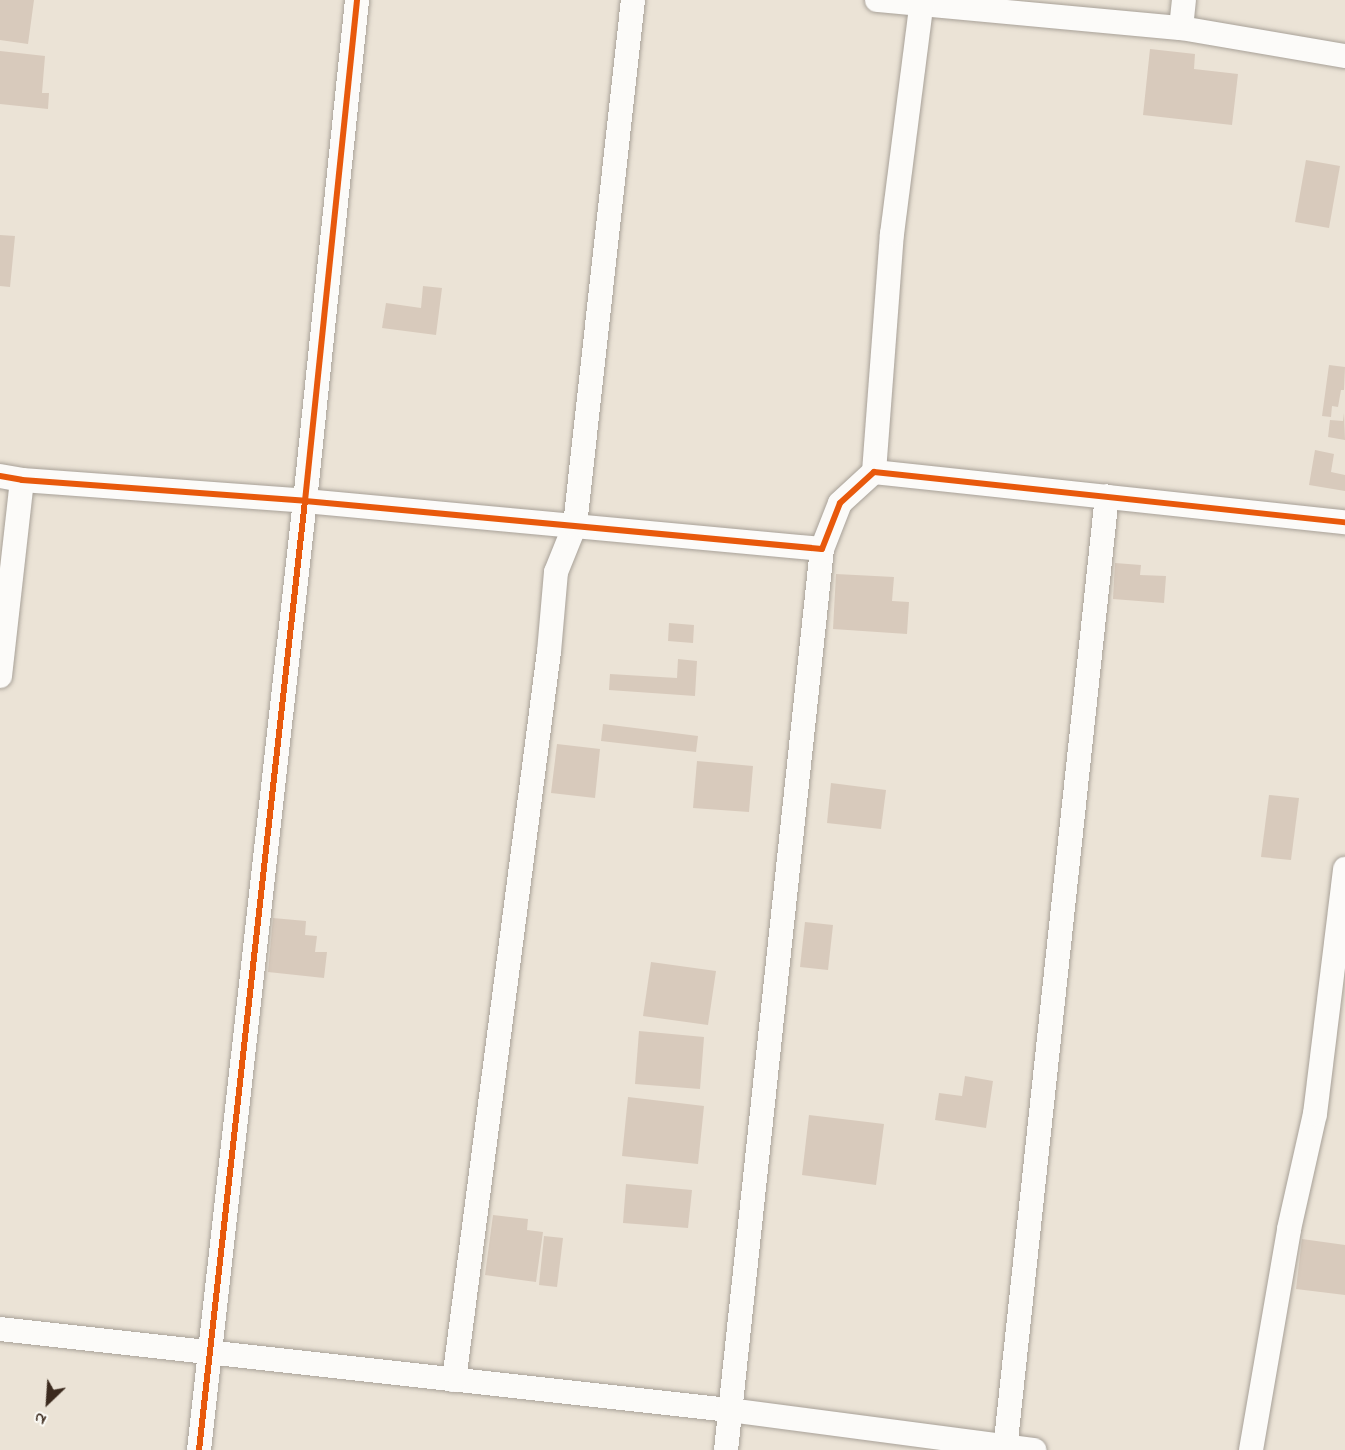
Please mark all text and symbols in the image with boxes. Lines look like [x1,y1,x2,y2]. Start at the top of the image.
north arrow [18,1372,78,1432]
text: N [30,1405,50,1431]

